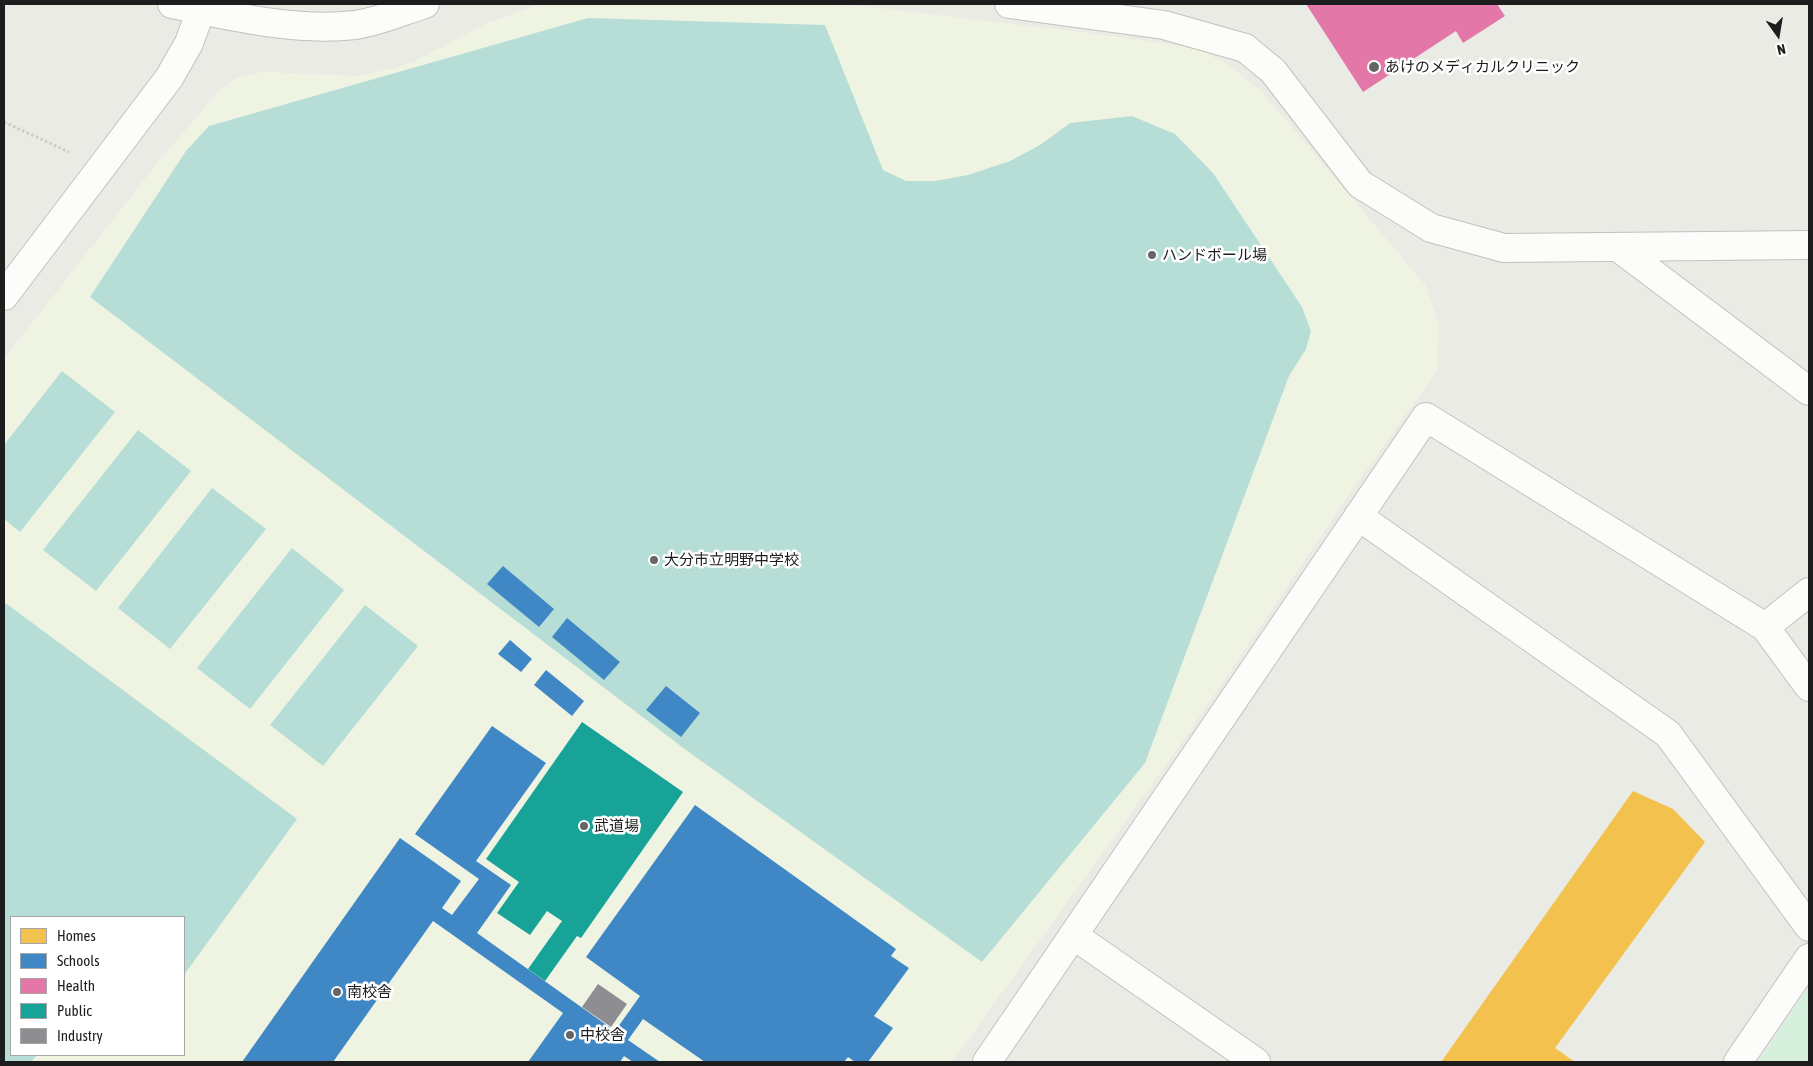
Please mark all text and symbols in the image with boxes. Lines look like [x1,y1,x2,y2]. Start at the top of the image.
north arrow [1753,10,1803,60]
text: N [1776,41,1787,58]
place label: あけのメディカルクリニック [1385,58,1580,76]
marker: あけのメディカルクリニック [1367,60,1381,74]
place label: ハンドボール場 [1162,246,1267,264]
marker: ハンドボール場 [1146,249,1158,261]
place label: 大分市立明野中学校 [664,551,799,569]
marker: 大分市立明野中学校 [648,554,660,566]
place label: 武道場 [594,817,639,835]
marker: 武道場 [578,820,590,832]
legend [10,916,185,1056]
text: Homes [57,927,96,944]
text: Schools [57,952,100,969]
text: Health [57,977,95,994]
place label: 南校舎 [347,983,392,1001]
marker: 南校舎 [331,986,343,998]
text: Public [57,1002,92,1019]
place label: 中校舎 [580,1026,625,1044]
text: Industry [57,1027,103,1044]
marker: 中校舎 [564,1029,576,1041]

